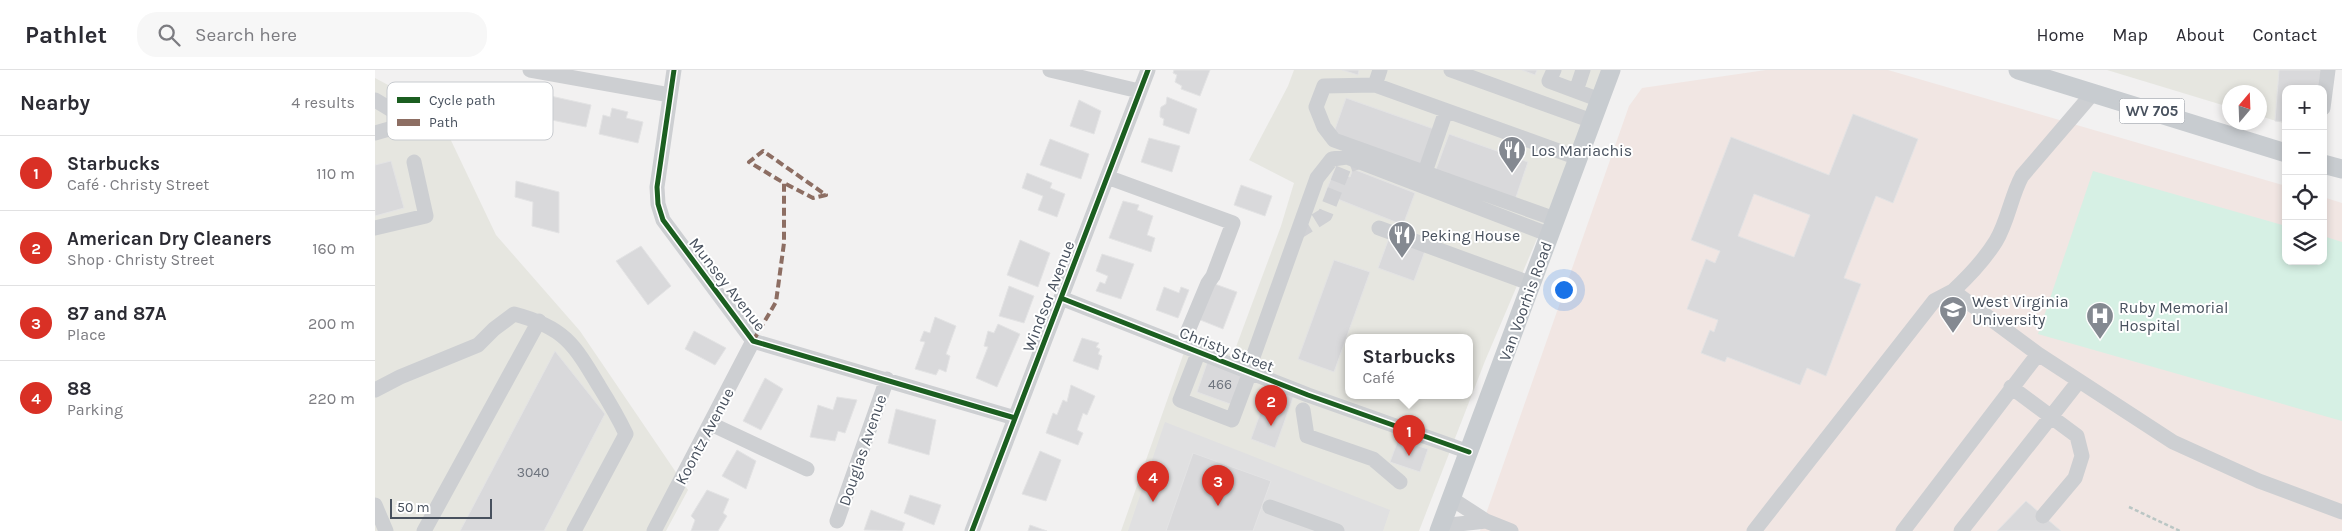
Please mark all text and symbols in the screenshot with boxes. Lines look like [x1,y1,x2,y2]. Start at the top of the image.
search box [137,12,487,57]
text: Pathlet [25,21,107,49]
icon: search [155,21,183,49]
text: Search here [195,24,297,46]
text: Home [2036,24,2084,46]
text: Map [2112,24,2148,46]
text: About [2176,24,2225,46]
text: Contact [2253,24,2317,46]
legend [387,82,553,140]
north arrow [2222,85,2267,130]
map controls [2282,85,2327,265]
button: + [2282,85,2327,130]
text: Nearby [20,91,90,115]
text: Cycle path [429,92,495,109]
text: 4 results [291,93,355,112]
road number: WV 705 [2119,98,2185,124]
text: Path [429,114,458,131]
button: − [2282,130,2327,175]
restaurant icon: Los Mariachis [1497,135,1527,174]
place label: Los Mariachis [1531,141,1632,160]
text: Starbucks [67,153,160,175]
text: 1 [33,164,39,183]
text: 110 m [316,164,355,183]
text: Café · Christy Street [67,175,209,194]
button: locate [2282,175,2327,220]
restaurant icon: Peking House [1387,220,1417,259]
button: layers [2282,220,2327,265]
place label: Peking House [1421,226,1520,245]
text: American Dry Cleaners [67,228,272,250]
street label: Munsey Avenue [685,234,770,335]
street label: Windsor Avenue [1019,238,1078,354]
text: 2 [31,239,41,258]
text: 160 m [312,239,355,258]
street label: Van Voorhis Road [1495,239,1556,364]
text: Shop · Christy Street [67,250,215,269]
your location [1551,277,1577,303]
place label: West Virginia University [1972,292,2069,329]
school or university icon: West Virginia University [1938,295,1968,334]
place label: Ruby Memorial Hospital [2119,298,2229,335]
hospital icon: Ruby Memorial Hospital [2085,301,2115,340]
text: 87 and 87A [67,303,167,325]
text: 3 [31,314,41,333]
text: 200 m [308,314,355,333]
street label: Christy Street [1177,323,1277,376]
text: Place [67,325,106,344]
popup [1345,334,1473,399]
text: Starbucks [1362,346,1456,368]
text: Café [1362,368,1395,387]
house number: 466 [1208,376,1232,393]
text: 88 [67,378,92,400]
street label: Koontz Avenue [671,385,738,488]
pin: 2 [1255,385,1287,426]
text: 4 [31,389,41,408]
text: 220 m [308,389,355,408]
street label: Douglas Avenue [835,392,890,508]
text: Parking [67,400,123,419]
pin: 1 [1393,415,1425,456]
pin: 4 [1137,461,1169,502]
house number: 3040 [517,464,549,481]
pin: 3 [1202,465,1234,506]
scale bar [390,496,493,519]
text: 50 m [397,499,430,516]

